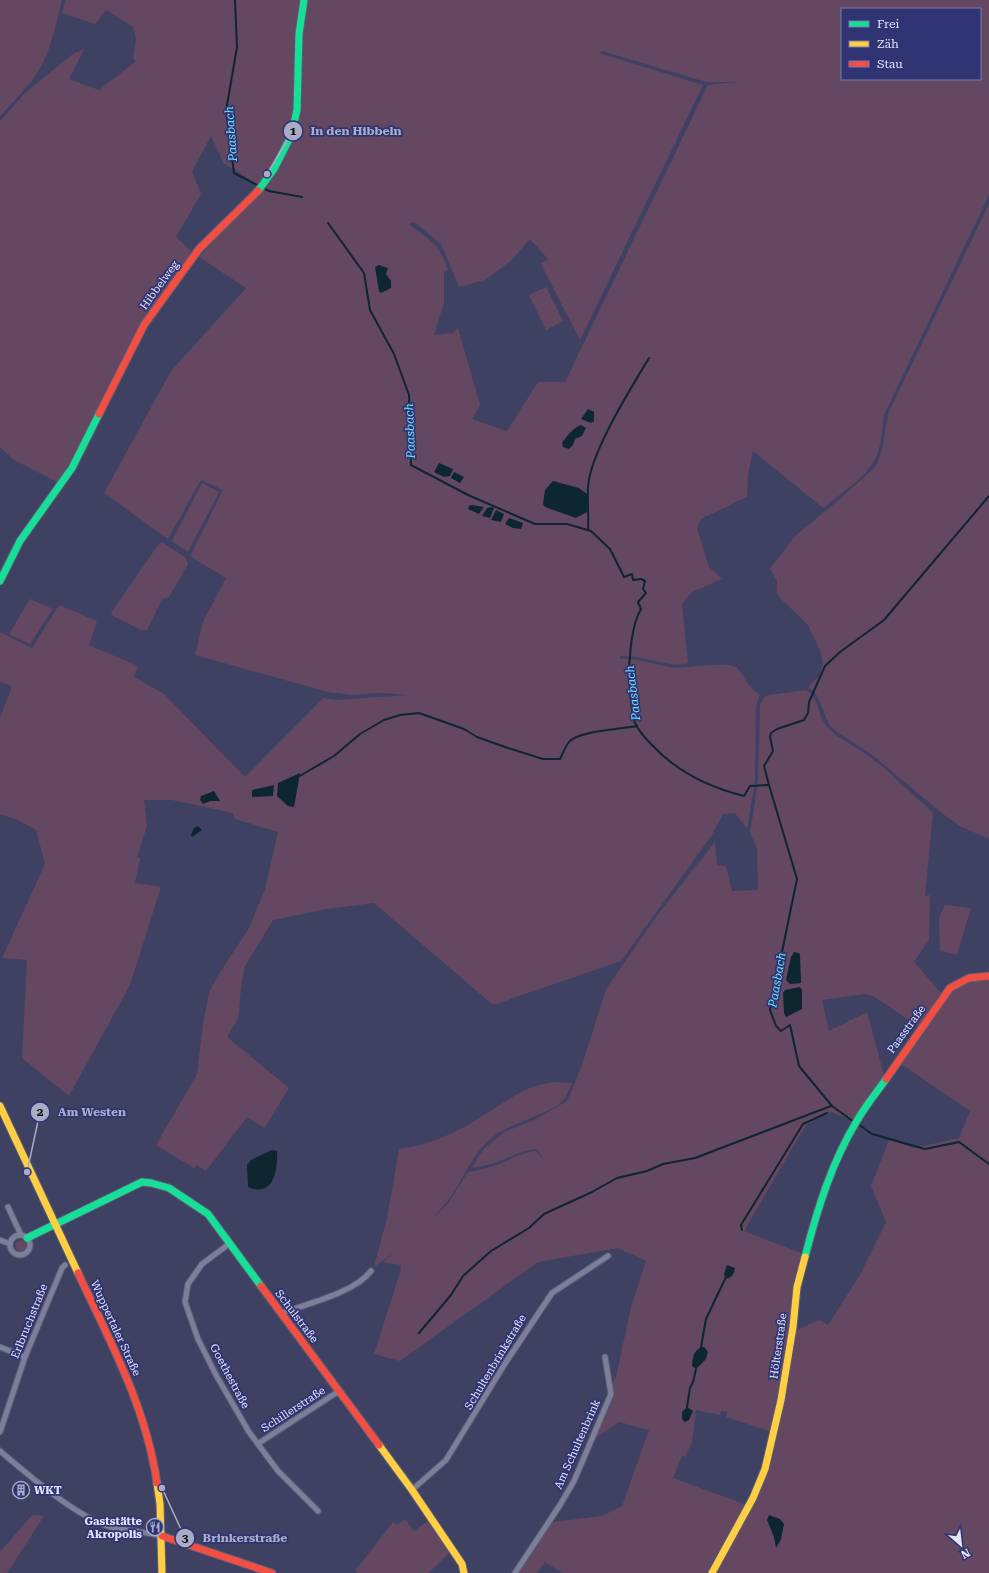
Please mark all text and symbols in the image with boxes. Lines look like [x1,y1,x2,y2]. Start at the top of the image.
legend [841,8,981,80]
text: Frei [877,17,899,31]
text: Zäh [877,37,899,51]
text: Stau [877,57,903,71]
water label: Paasbach [222,106,240,163]
callout: In den Hibbeln [283,119,410,143]
text: 1 [290,124,297,138]
text: In den Hibbeln [311,124,401,138]
street label: Hibbelweg [137,258,182,312]
water label: Paasbach [402,403,418,460]
water label: Paasbach [623,665,643,722]
water label: Paasbach [765,952,789,1009]
street label: Paasstraße [885,1003,928,1056]
callout: Am Westen [30,1100,134,1124]
text: 2 [37,1105,44,1119]
text: Am Westen [58,1105,126,1119]
street label: Wuppertaler Straße [88,1278,143,1378]
street label: Erlbruchstraße [9,1282,50,1360]
street label: Schulstraße [272,1287,321,1345]
street label: Schultenbrinkstraße [462,1312,529,1412]
street label: Hölterstraße [767,1312,790,1380]
street label: Goethestraße [207,1342,252,1411]
street label: Schillerstraße [259,1384,328,1435]
street label: Am Schultenbrink [552,1397,603,1491]
building icon: WKT [11,1480,31,1500]
place label: WKT [34,1484,62,1497]
place label: Gaststätte Akropolis [84,1515,143,1541]
restaurant icon: Gaststätte Akropolis [145,1517,165,1537]
north arrow [941,1525,981,1565]
callout: Brinkerstraße [175,1526,296,1550]
text: 3 [182,1531,189,1545]
text: Brinkerstraße [203,1531,287,1545]
text: N [958,1546,972,1561]

